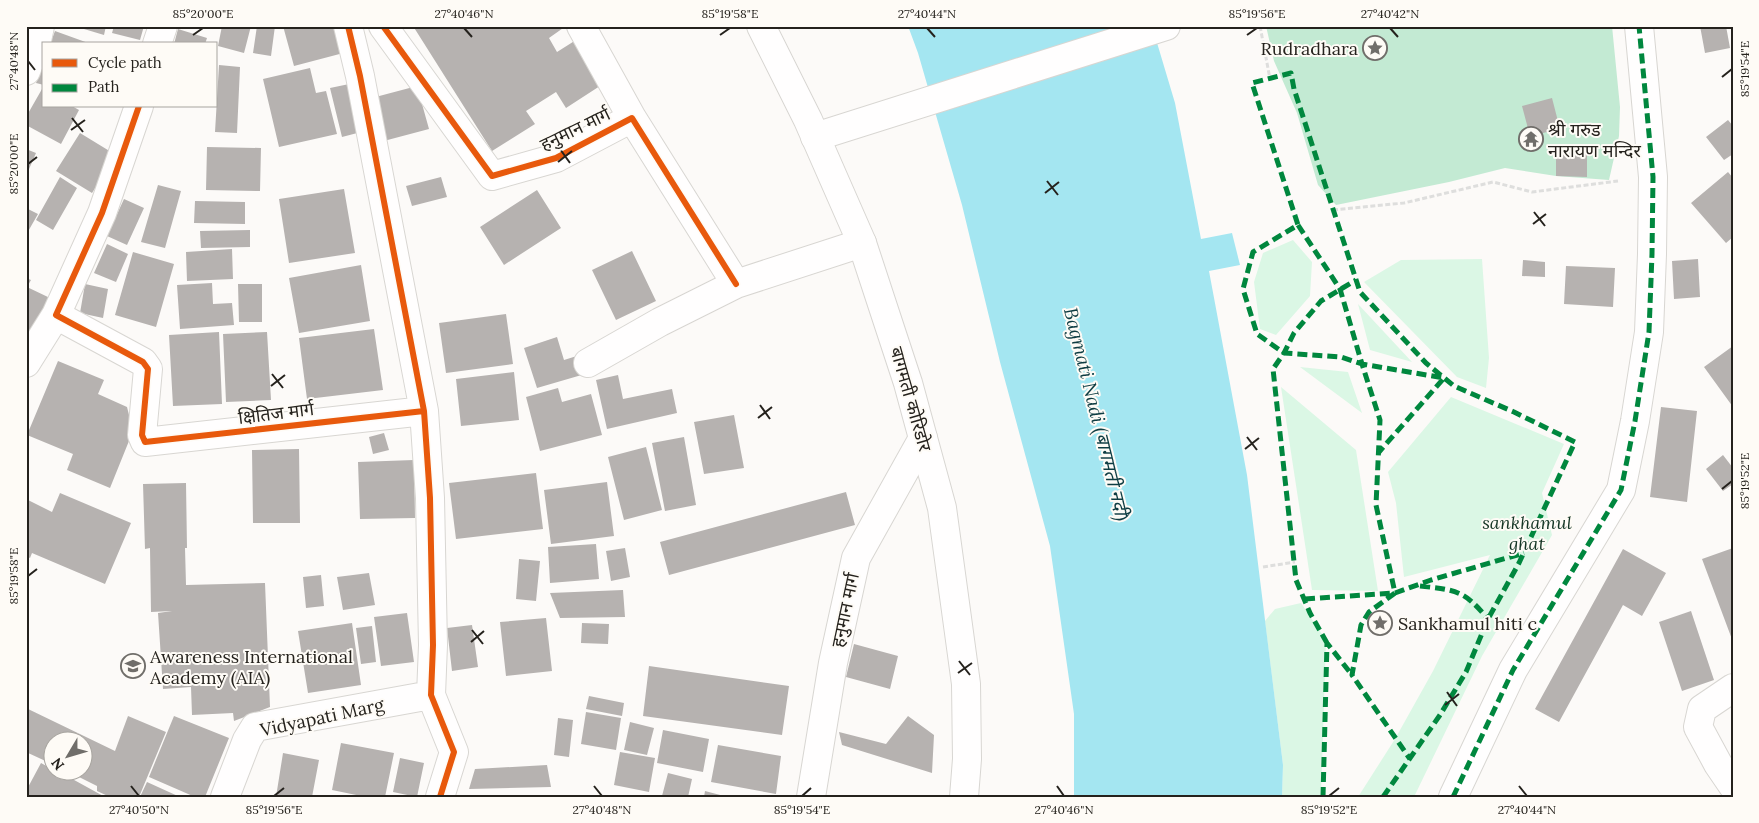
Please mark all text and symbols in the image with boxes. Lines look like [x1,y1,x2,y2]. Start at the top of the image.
text: 85°20'00"E [172,6,234,21]
text: 27°40'46"N [434,6,494,21]
text: 85°19'58"E [702,6,758,21]
text: 27°40'44"N [898,6,956,21]
text: 85°19'56"E [1228,6,1286,21]
text: 27°40'42"N [1361,6,1419,21]
text: 27°40'48"N [6,32,21,90]
place icon: Rudradhara [1362,35,1388,61]
place label: Rudradhara [1260,37,1358,60]
text: 85°19'54"E [1737,41,1752,97]
legend [42,42,218,108]
text: Cycle path [88,53,162,72]
text: Path [88,77,119,96]
street label: हनुमान मार्ग [536,102,615,157]
place label: श्री गरुड नारायण मन्दिर [1548,118,1641,162]
temple icon: श्री गरुड नारायण मन्दिर [1518,126,1544,152]
text: 85°20'00"E [6,133,21,195]
water label: Bagmati Nadi (बागमती नदी) [1058,305,1135,524]
street label: बागमती कोरिडोर [885,344,937,455]
street label: क्षितिज मार्ग [237,397,316,429]
text: 85°19'52"E [1737,453,1752,509]
park label: sankhamul ghat [1482,511,1572,555]
text: 85°19'58"E [6,548,21,604]
street label: हनुमान मार्ग [826,570,865,649]
place icon: Sankhamul hiti c [1367,610,1393,636]
place label: Sankhamul hiti c [1398,612,1537,635]
place label: Awareness International Academy (AIA) [149,645,353,689]
school or university icon: Awareness International Academy (AIA) [120,653,146,679]
street label: Vidyapati Marg [257,692,387,742]
north arrow [42,730,92,780]
text: N [47,754,68,774]
text: 27°40'50"N [109,802,169,817]
text: 85°19'56"E [245,802,303,817]
text: 27°40'48"N [573,802,631,817]
text: 85°19'54"E [774,802,830,817]
text: 27°40'46"N [1034,802,1094,817]
text: 85°19'52"E [1301,802,1357,817]
text: 27°40'44"N [1498,802,1556,817]

